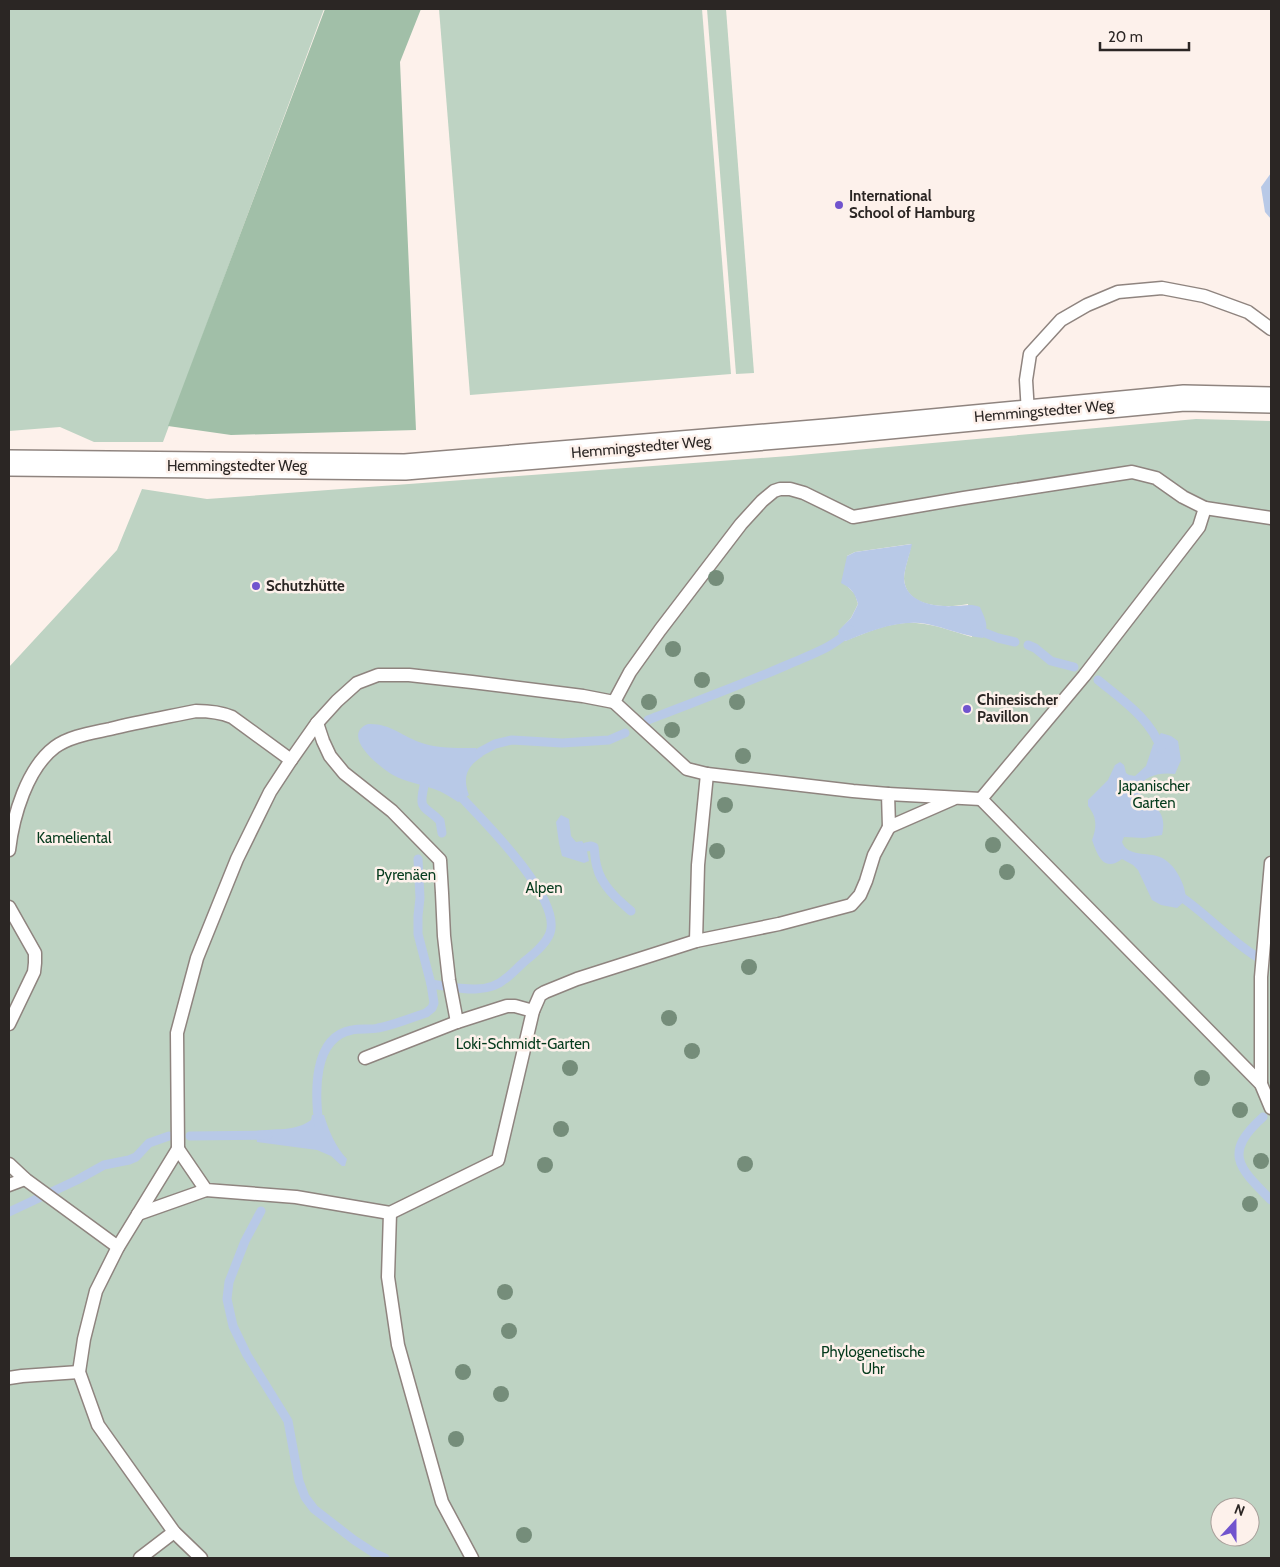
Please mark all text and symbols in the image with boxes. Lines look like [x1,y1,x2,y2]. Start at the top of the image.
scale bar [1100,20,1189,52]
text: 20 m [1108,28,1143,46]
place label: International School of Hamburg [849,187,975,222]
marker: International School of Hamburg [833,199,845,211]
street label: Hemmingstedter Weg [973,396,1115,426]
street label: Hemmingstedter Weg [570,432,712,462]
street label: Hemmingstedter Weg [167,457,308,475]
place label: Schutzhütte [266,577,345,595]
marker: Schutzhütte [250,580,262,592]
place label: Chinesischer Pavillon [977,691,1058,726]
marker: Chinesischer Pavillon [961,703,973,715]
park label: Japanischer Garten [1117,777,1190,812]
park label: Kameliental [37,829,112,847]
park label: Pyrenäen [376,866,436,884]
park label: Alpen [525,879,563,897]
park label: Loki-Schmidt-Garten [456,1035,590,1053]
park label: Phylogenetische Uhr [821,1343,925,1378]
north arrow [1210,1497,1260,1547]
text: N [1232,1500,1248,1520]

